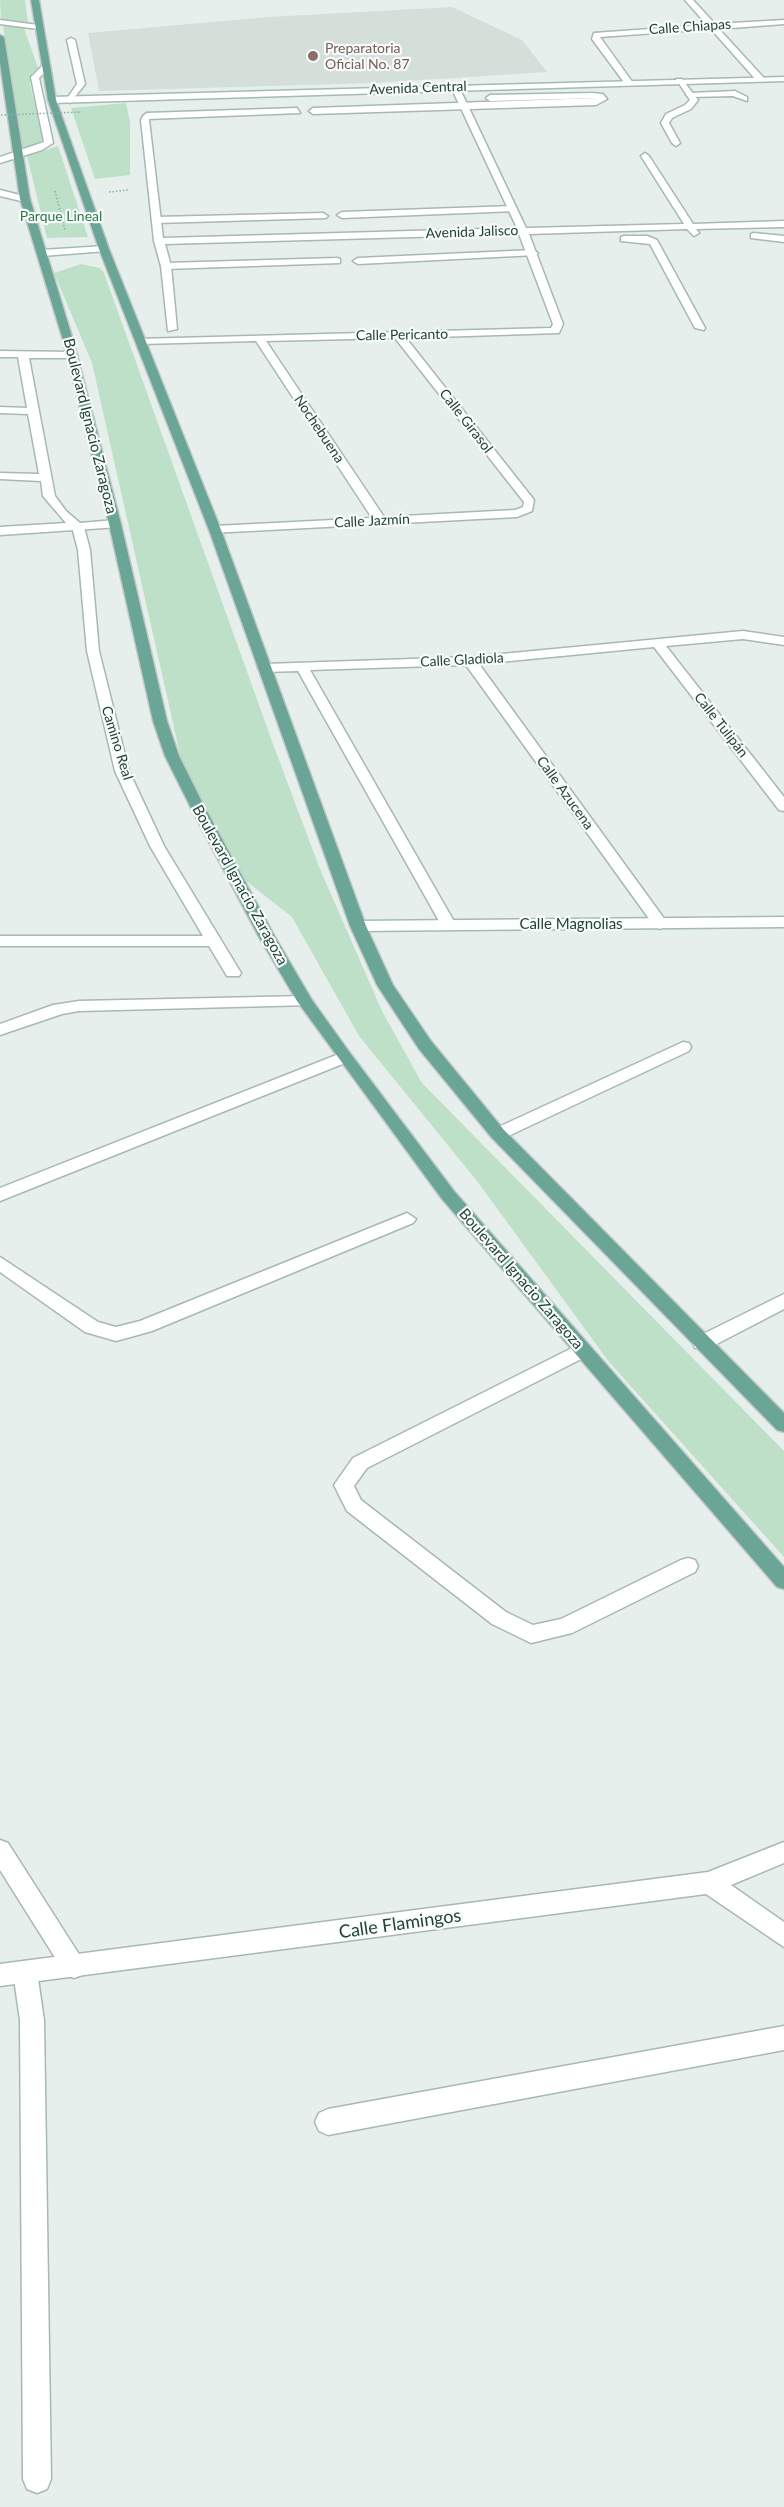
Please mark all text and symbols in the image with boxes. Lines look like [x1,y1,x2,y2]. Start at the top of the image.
street label: Calle Chiapas [648,16,732,38]
place label: Preparatoria Oficial No. 87 [325,40,410,72]
marker: Preparatoria Oficial No. 87 [306,49,320,63]
street label: Avenida Central [369,78,467,98]
park label: Parque Lineal [20,208,102,224]
street label: Avenida Jalisco [425,222,519,242]
street label: Calle Pericanto [356,326,448,344]
street label: Boulevard Ignacio Zaragoza [59,336,121,516]
street label: Calle Girasol [436,386,496,456]
street label: Nochebuena [290,392,348,466]
street label: Calle Jazmín [334,511,410,531]
street label: Calle Gladiola [420,649,504,671]
street label: Calle Tulipán [690,689,752,761]
street label: Camino Real [98,704,136,782]
street label: Calle Azucena [533,753,597,833]
street label: Boulevard Ignacio Zaragoza [188,802,292,968]
street label: Calle Magnolias [519,915,623,933]
street label: Boulevard Ignacio Zaragoza [455,1205,587,1353]
street label: Calle Flamingos [338,1905,462,1943]

